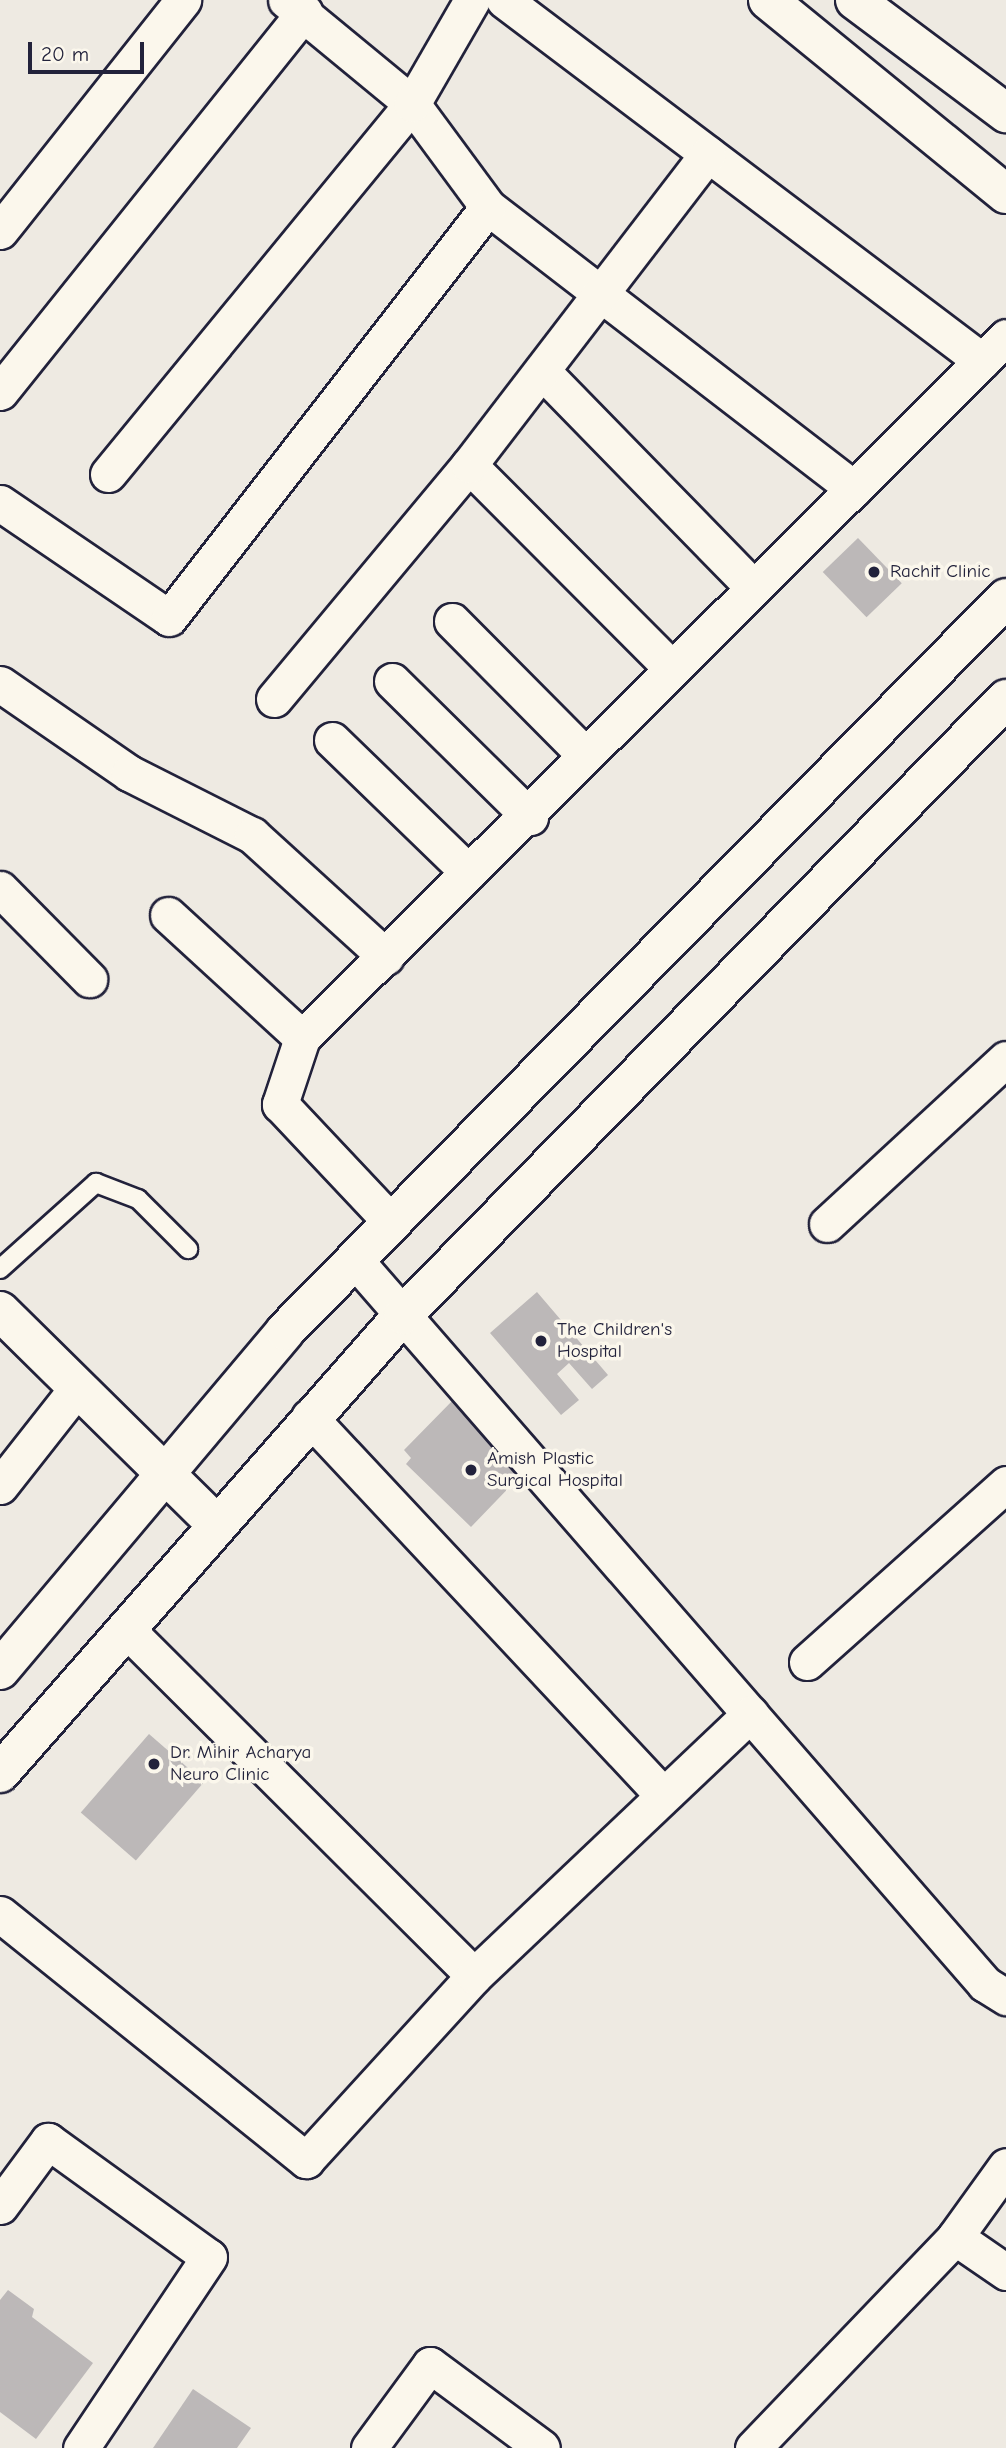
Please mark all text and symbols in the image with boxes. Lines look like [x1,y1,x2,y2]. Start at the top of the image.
scale bar [32,28,147,72]
text: 20 m [41,42,89,66]
place label: Rachit Clinic [890,561,990,583]
marker: Rachit Clinic [864,562,884,582]
place label: The Children's Hospital [557,1319,672,1363]
marker: The Children's Hospital [531,1331,551,1351]
place label: Amish Plastic Surgical Hospital [487,1448,623,1492]
marker: Amish Plastic Surgical Hospital [461,1460,481,1480]
place label: Dr. Mihir Acharya Neuro Clinic [170,1742,311,1786]
marker: Dr. Mihir Acharya Neuro Clinic [144,1754,164,1774]

